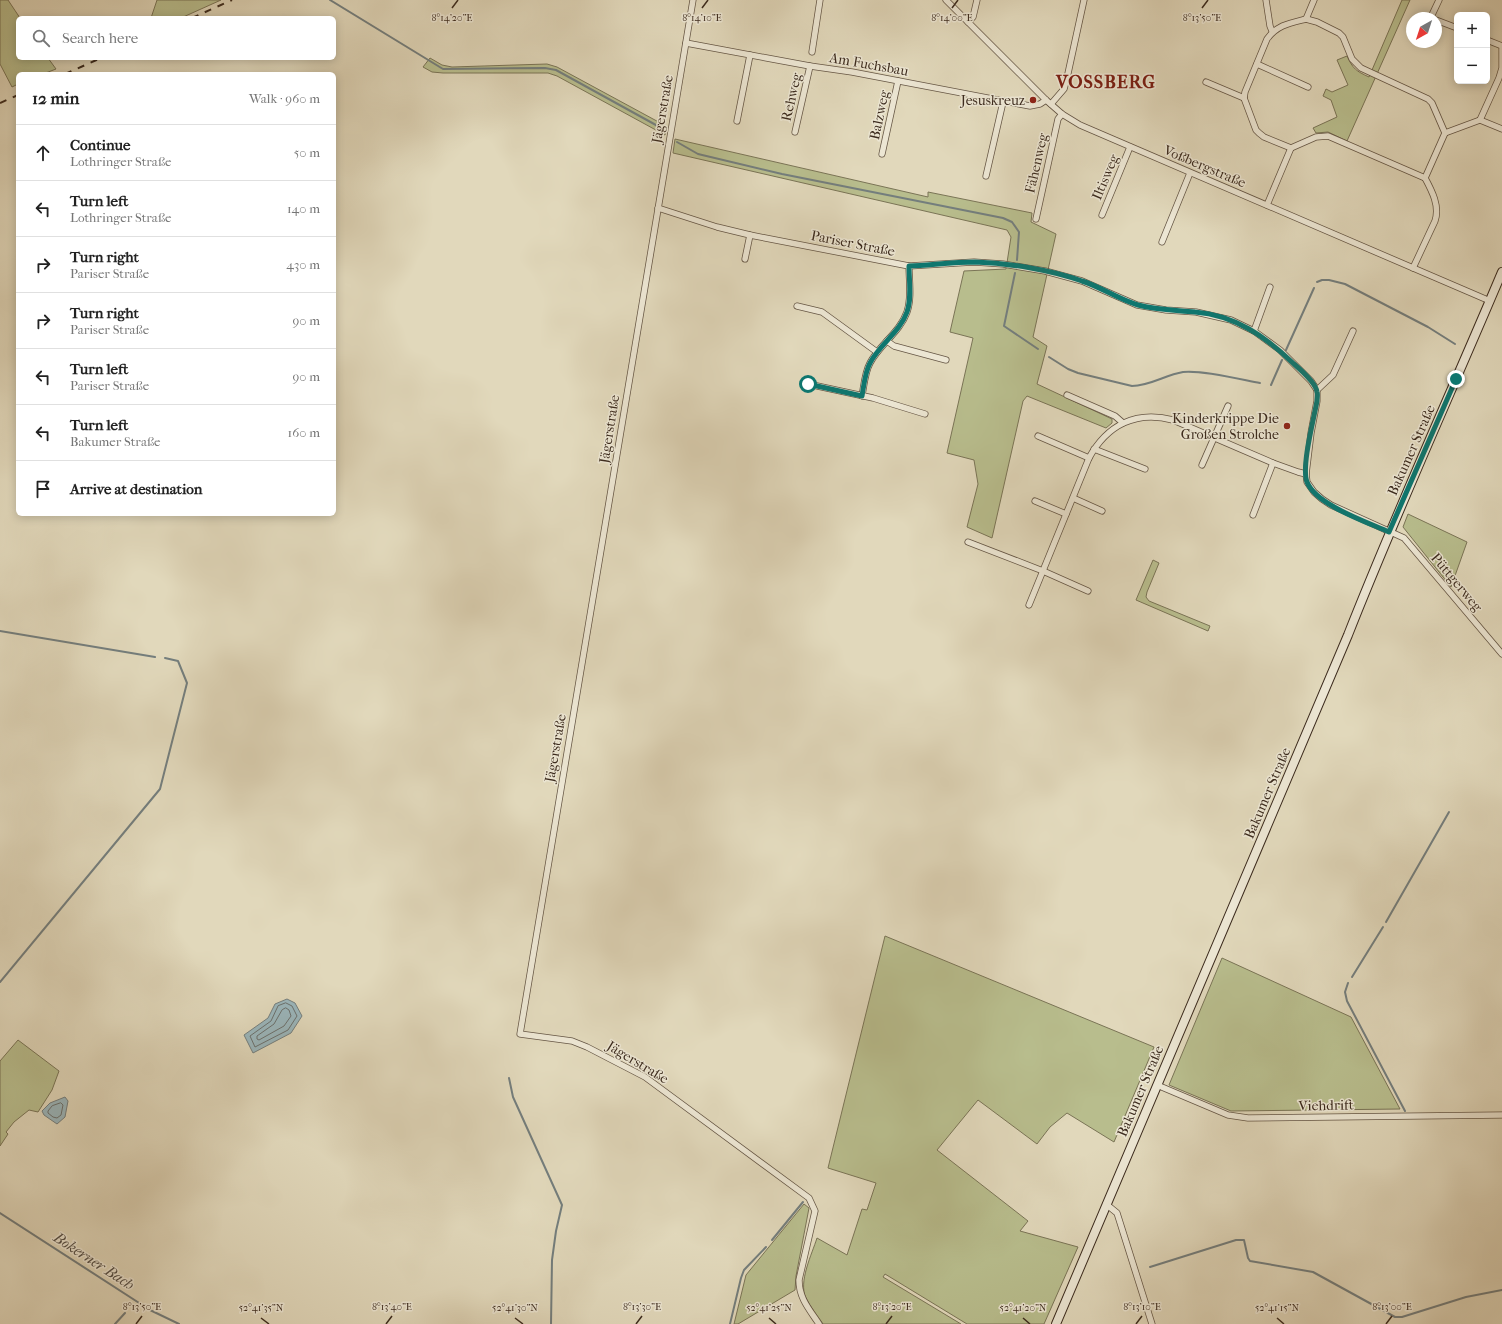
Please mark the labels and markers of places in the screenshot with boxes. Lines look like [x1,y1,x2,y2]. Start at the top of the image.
place label: Jesuskreuz [960,92,1025,109]
marker: Jesuskreuz [1028,95,1038,105]
place label: Kinderkrippe Die Großen Strolche [1172,410,1279,443]
marker: Kinderkrippe Die Großen Strolche [1282,421,1292,431]

